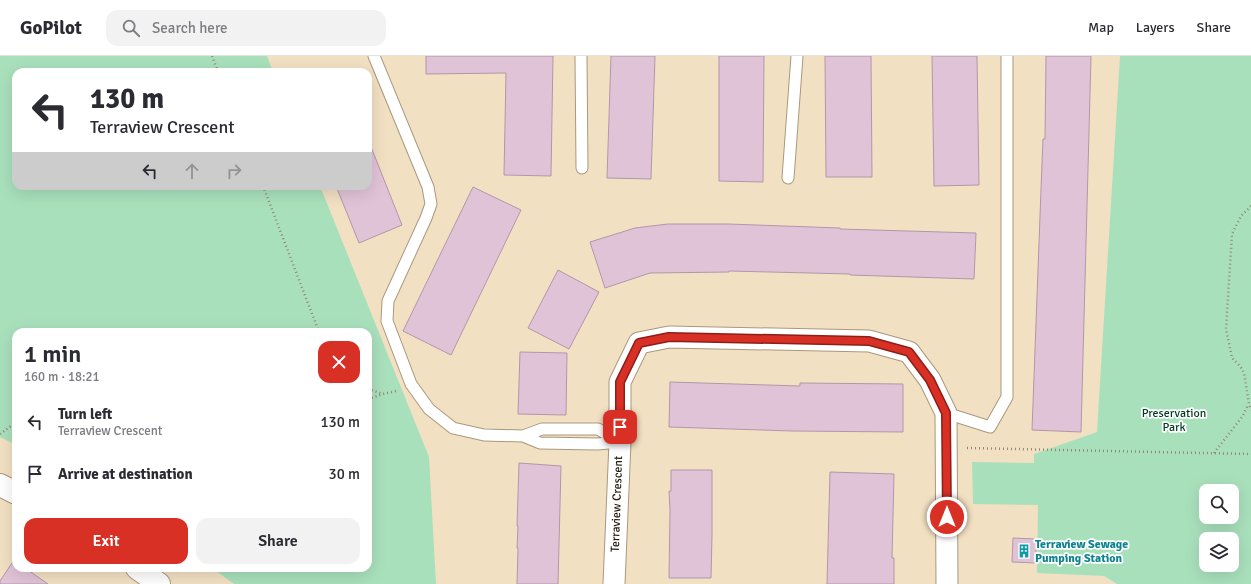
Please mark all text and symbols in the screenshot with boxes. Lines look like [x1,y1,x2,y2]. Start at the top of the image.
search box [106,10,386,46]
text: GoPilot [20,16,82,40]
icon: search [120,17,142,39]
text: Search here [152,19,228,37]
text: Map [1088,19,1114,36]
text: Layers [1136,19,1175,36]
text: Share [1197,19,1231,36]
text: 130 m [90,82,164,116]
icon: left [24,84,76,136]
text: Terraview Crescent [90,116,235,138]
icon: left [139,160,161,182]
icon: ahead [181,160,203,182]
icon: right [223,160,245,182]
text: 1 min [24,339,81,369]
button: close [318,341,360,383]
text: 160 m · 18:21 [24,369,100,385]
text: Turn left [58,405,112,423]
park label: Preservation Park [1142,406,1206,435]
pin [603,410,637,444]
icon: left [24,411,46,433]
text: 130 m [320,413,360,431]
icon: arrive [609,416,631,438]
text: Terraview Crescent [58,423,162,439]
street label: Terraview Crescent [608,456,626,552]
icon: arrive [24,463,46,485]
text: Arrive at destination [58,465,193,483]
text: 30 m [329,465,360,483]
map controls [1199,484,1239,572]
button: search [1199,484,1239,524]
position arrow [926,496,968,538]
button: Exit [24,518,188,564]
button: Share [196,518,360,564]
button: layers [1199,532,1239,572]
place label: Terraview Sewage Pumping Station [1035,537,1128,566]
building icon: Terraview Sewage Pumping Station [1016,543,1032,559]

